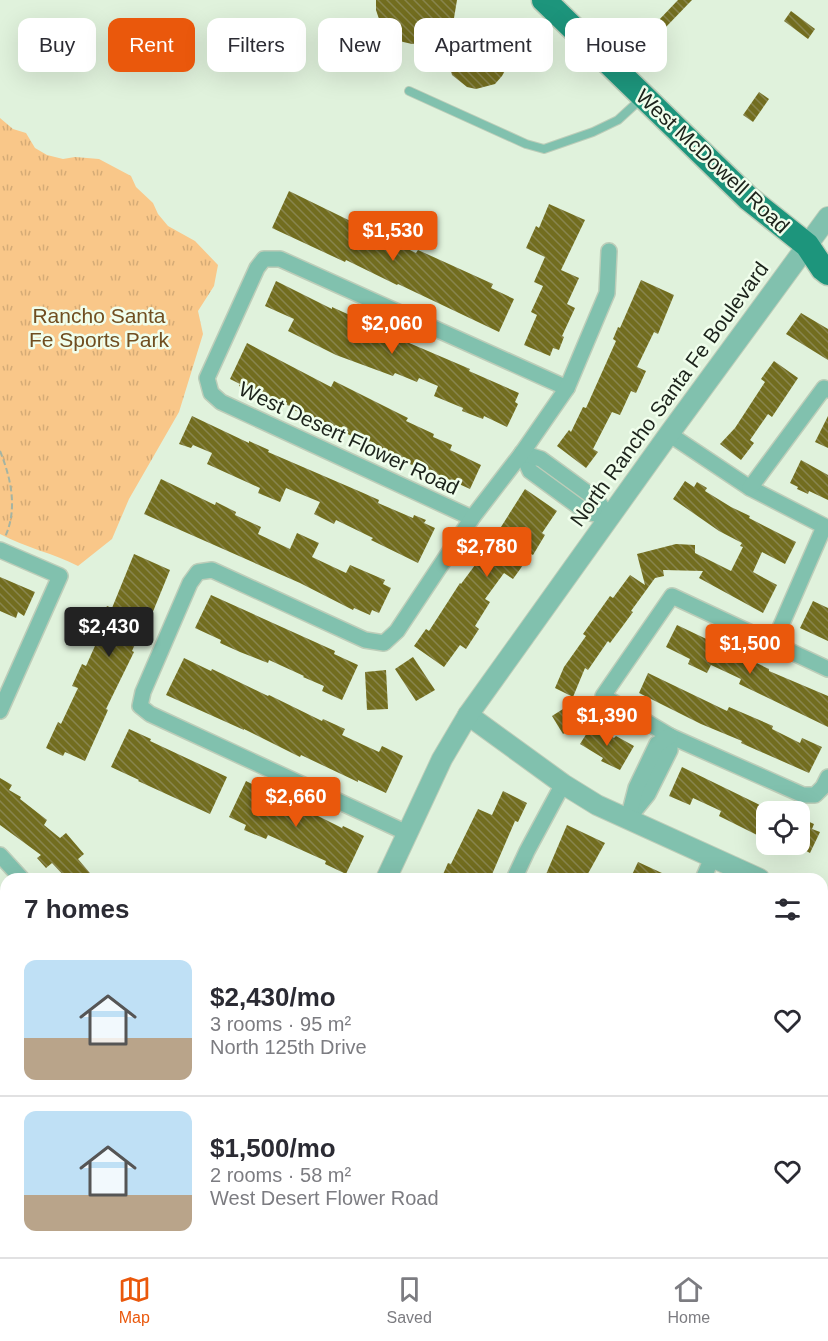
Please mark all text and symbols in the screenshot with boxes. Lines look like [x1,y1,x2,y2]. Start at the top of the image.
chip: Buy [18,18,96,72]
chip: Rent [108,18,195,72]
chip: Filters [207,18,306,72]
chip: New [318,18,402,72]
chip: Apartment [414,18,553,72]
chip: House [565,18,667,72]
street label: West McDowell Road [632,84,794,238]
pin: $1,530 [344,211,442,262]
text: $1,530 [362,219,424,241]
street label: North Rancho Santa Fe Boulevard [565,257,773,531]
park label: Rancho Santa Fe Sports Park [29,304,170,351]
pin: $2,060 [343,304,441,355]
text: $2,060 [361,312,423,334]
street label: West Desert Flower Road [235,377,463,499]
pin: $2,780 [438,527,536,578]
text: $2,780 [456,535,518,557]
pin: $2,430 [60,607,158,658]
text: $2,430 [78,615,140,637]
pin: $1,500 [701,624,799,675]
text: $1,500 [719,632,781,654]
pin: $1,390 [558,696,656,747]
text: $1,390 [576,704,638,726]
pin: $2,660 [247,777,345,828]
text: $2,660 [265,785,327,807]
map controls [756,801,810,855]
button: locate [756,801,810,855]
icon: filters [771,893,804,926]
text: 7 homes [24,894,130,924]
text: $2,430/mo [210,982,336,1012]
icon: home [72,984,144,1056]
icon: heart [771,1004,804,1037]
text: 3 rooms · 95 m² [210,1013,351,1035]
text: North 125th Drive [210,1036,367,1058]
text: $1,500/mo [210,1133,336,1163]
icon: home [72,1135,144,1207]
icon: heart [771,1155,804,1188]
text: 2 rooms · 58 m² [210,1164,351,1186]
text: West Desert Flower Road [210,1187,439,1209]
tab: Map [118,1273,151,1327]
tab: Saved [386,1273,432,1327]
tab: Home [667,1273,710,1327]

